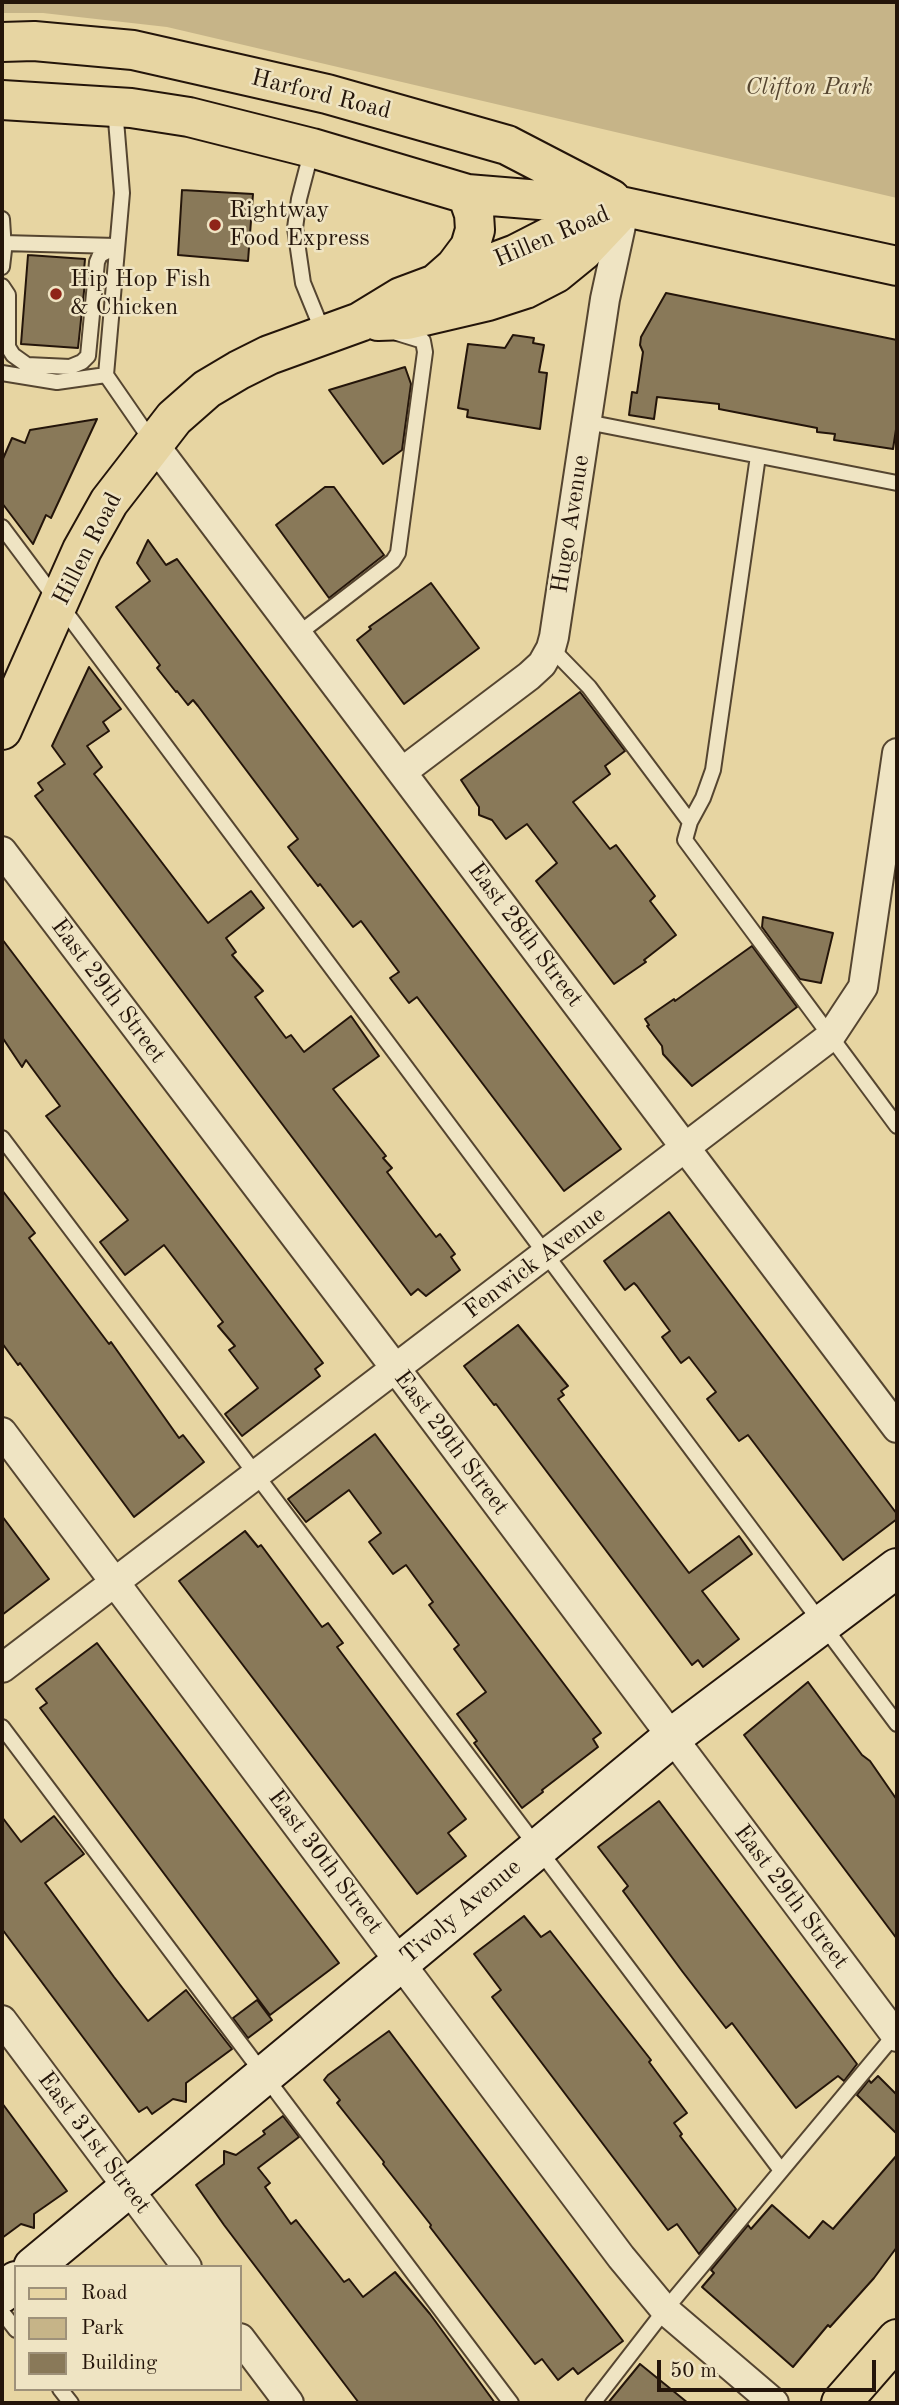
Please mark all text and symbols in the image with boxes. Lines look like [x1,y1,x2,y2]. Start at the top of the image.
street label: Harford Road [248,64,394,126]
park label: Clifton Park [745,74,873,102]
place label: Rightway Food Express [229,197,370,253]
street label: Hillen Road [490,200,614,274]
marker: Rightway Food Express [207,217,223,233]
place label: Hip Hop Fish & Chicken [70,266,211,322]
marker: Hip Hop Fish & Chicken [48,286,64,302]
street label: Hugo Avenue [546,453,596,595]
street label: Hillen Road [47,488,129,610]
street label: East 28th Street [461,857,589,1013]
street label: East 29th Street [44,913,172,1069]
street label: Fenwick Avenue [459,1200,611,1326]
street label: East 29th Street [387,1365,515,1521]
street label: East 30th Street [261,1784,389,1940]
street label: East 29th Street [727,1819,855,1975]
street label: Tivoly Avenue [395,1853,527,1971]
street label: East 31st Street [31,2066,157,2220]
legend [14,2265,242,2391]
text: Road [81,2283,128,2304]
text: Park [81,2318,124,2339]
scale bar [661,2346,880,2390]
text: Building [81,2353,157,2374]
text: 50 m [670,2361,717,2382]

